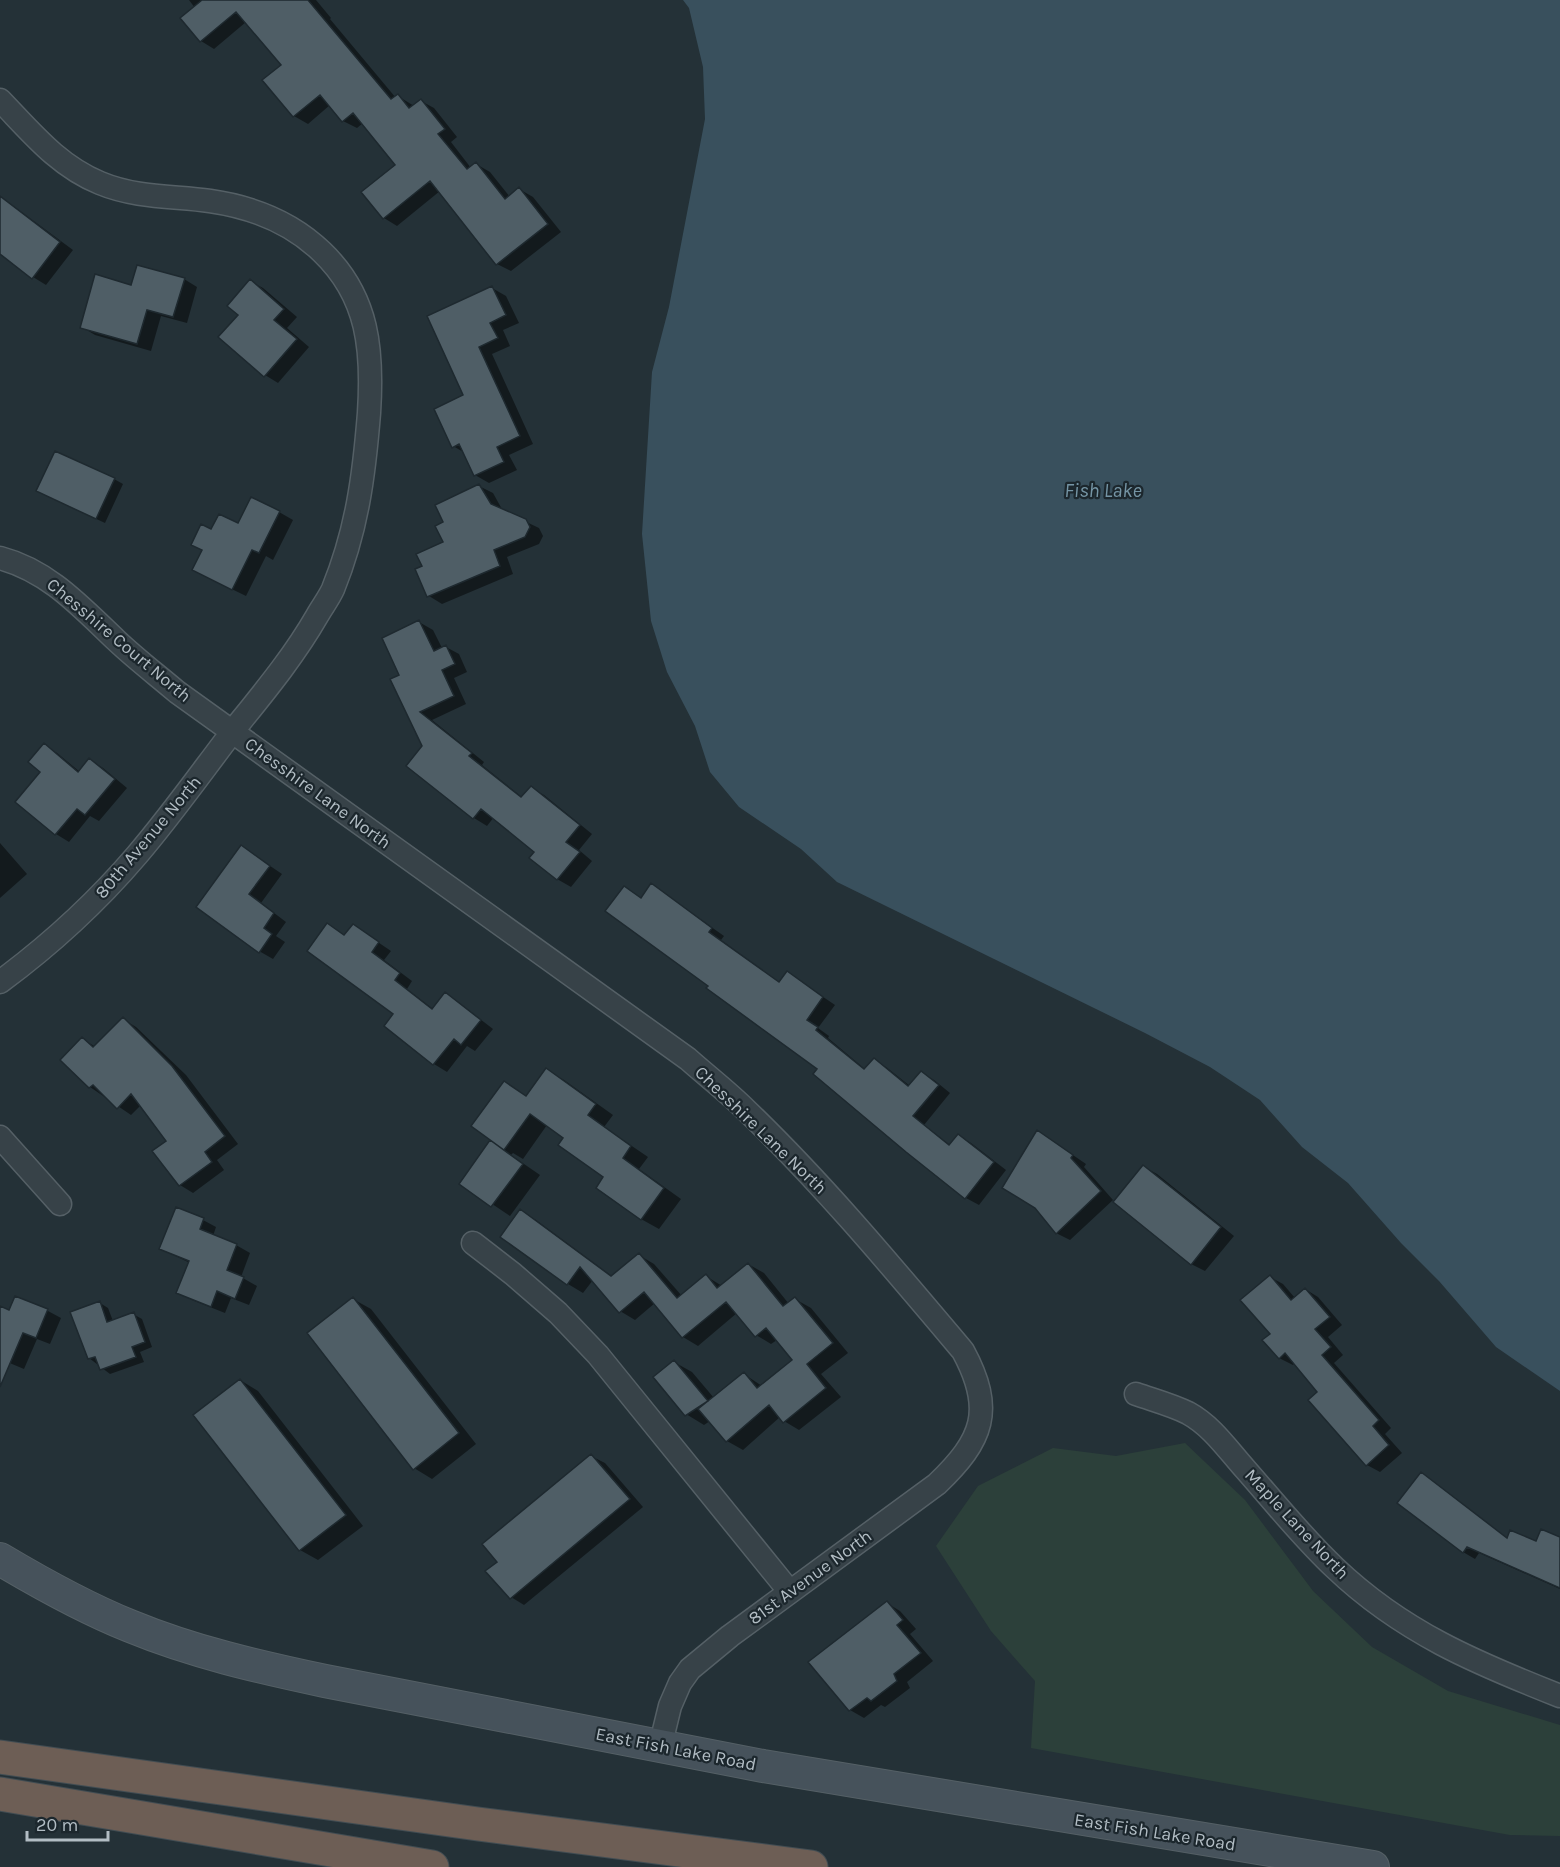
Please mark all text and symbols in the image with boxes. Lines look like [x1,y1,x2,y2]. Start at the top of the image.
water label: Fish Lake [1064,479,1142,502]
street label: Chesshire Court North [42,573,196,707]
street label: Chesshire Lane North [241,733,395,853]
street label: 80th Avenue North [90,771,206,903]
street label: Chesshire Lane North [690,1061,832,1199]
street label: Maple Lane North [1240,1464,1354,1584]
street label: 81st Avenue North [744,1525,876,1629]
street label: East Fish Lake Road [594,1723,758,1775]
scale bar [27,1804,108,1842]
street label: East Fish Lake Road [1073,1808,1237,1856]
text: 20 m [36,1814,78,1836]

